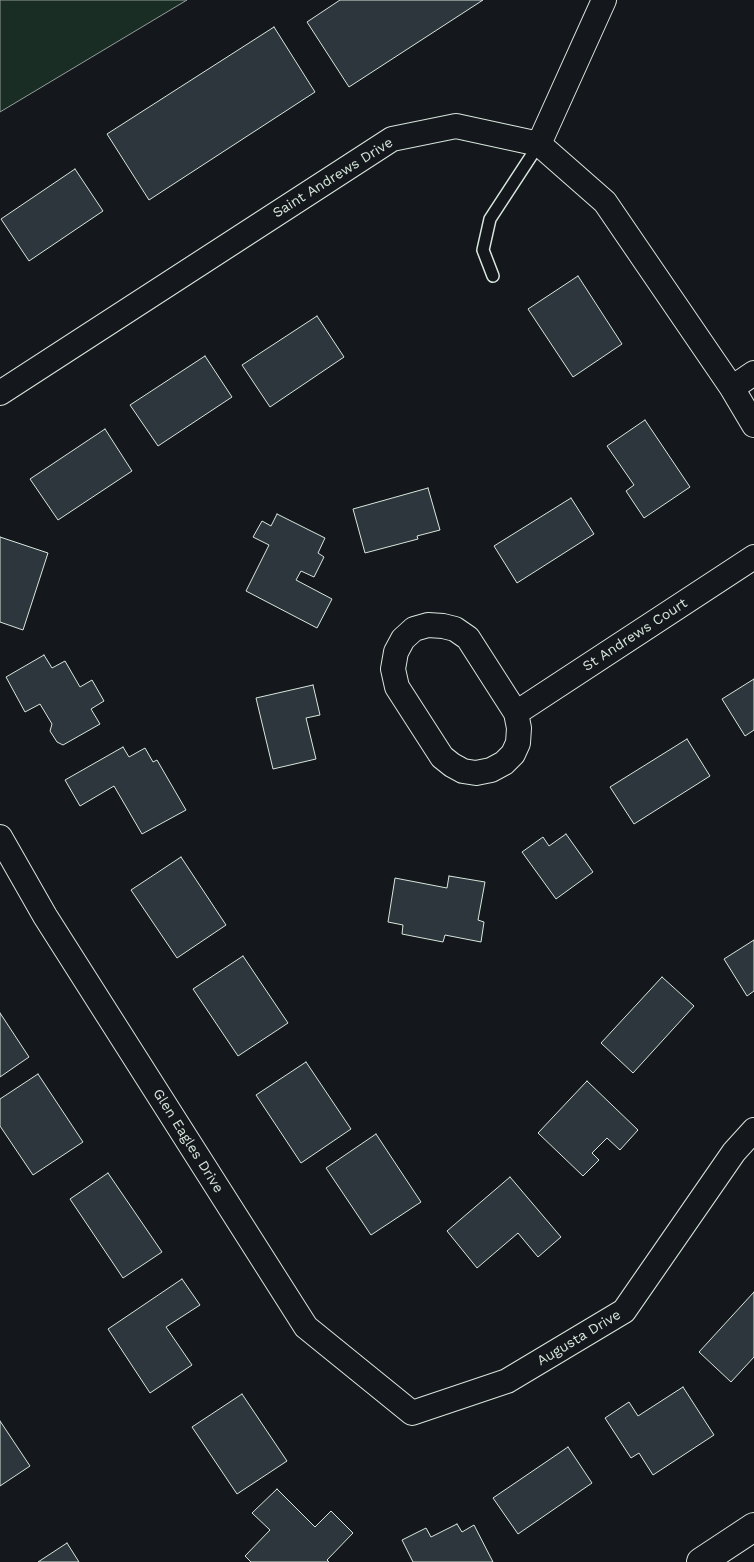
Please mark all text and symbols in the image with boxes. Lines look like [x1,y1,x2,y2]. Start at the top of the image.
street label: Saint Andrews Drive [270,134,396,222]
street label: St Andrews Court [580,595,690,675]
street label: Glen Eagles Drive [149,1086,227,1196]
street label: Augusta Drive [534,1306,624,1370]

